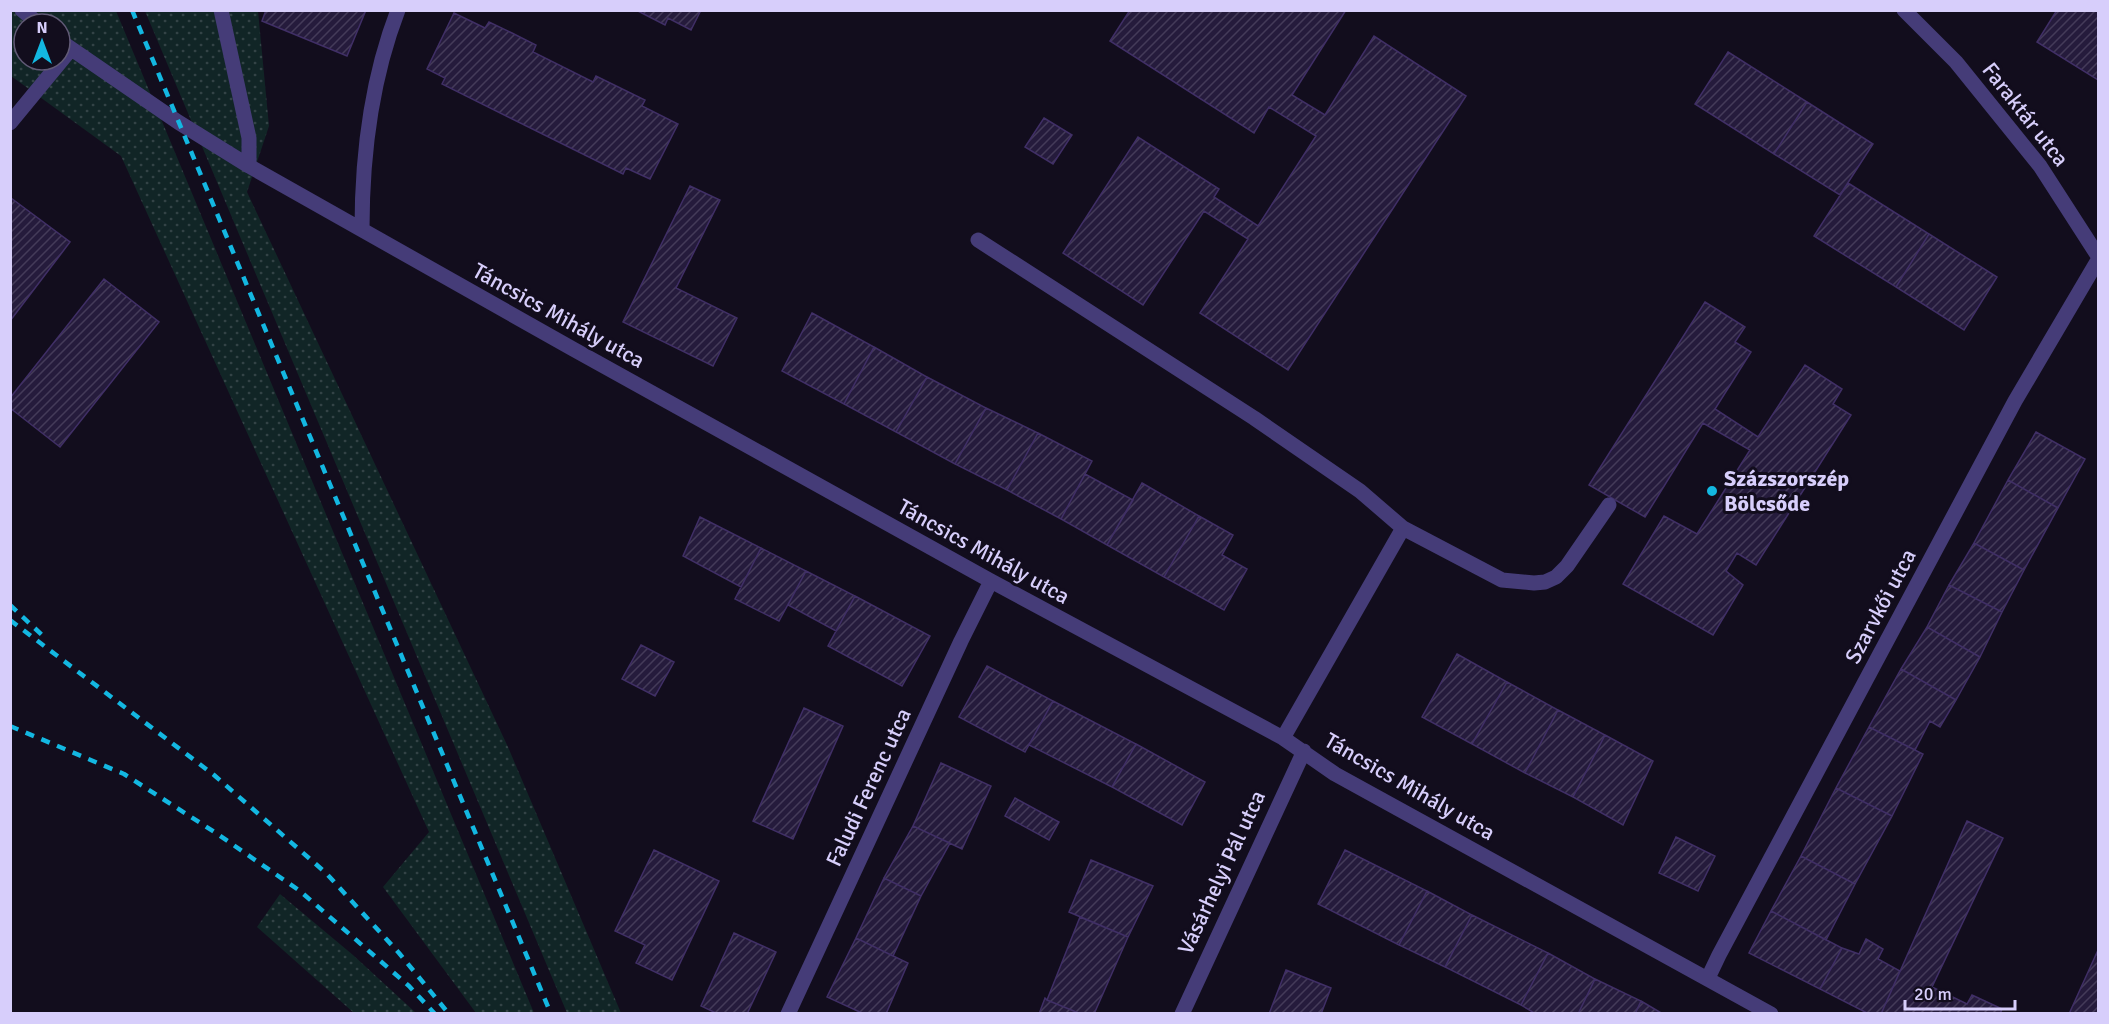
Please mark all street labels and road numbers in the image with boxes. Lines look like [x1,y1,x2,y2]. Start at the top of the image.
street label: Faraktár utca [1977,57,2075,172]
street label: Táncsics Mihály utca [468,257,649,374]
street label: Táncsics Mihály utca [893,493,1074,610]
street label: Szarvkői utca [1839,544,1922,668]
street label: Faludi Ferenc utca [820,704,917,871]
street label: Táncsics Mihály utca [1320,727,1500,846]
street label: Vásárhelyi Pál utca [1172,786,1271,958]

